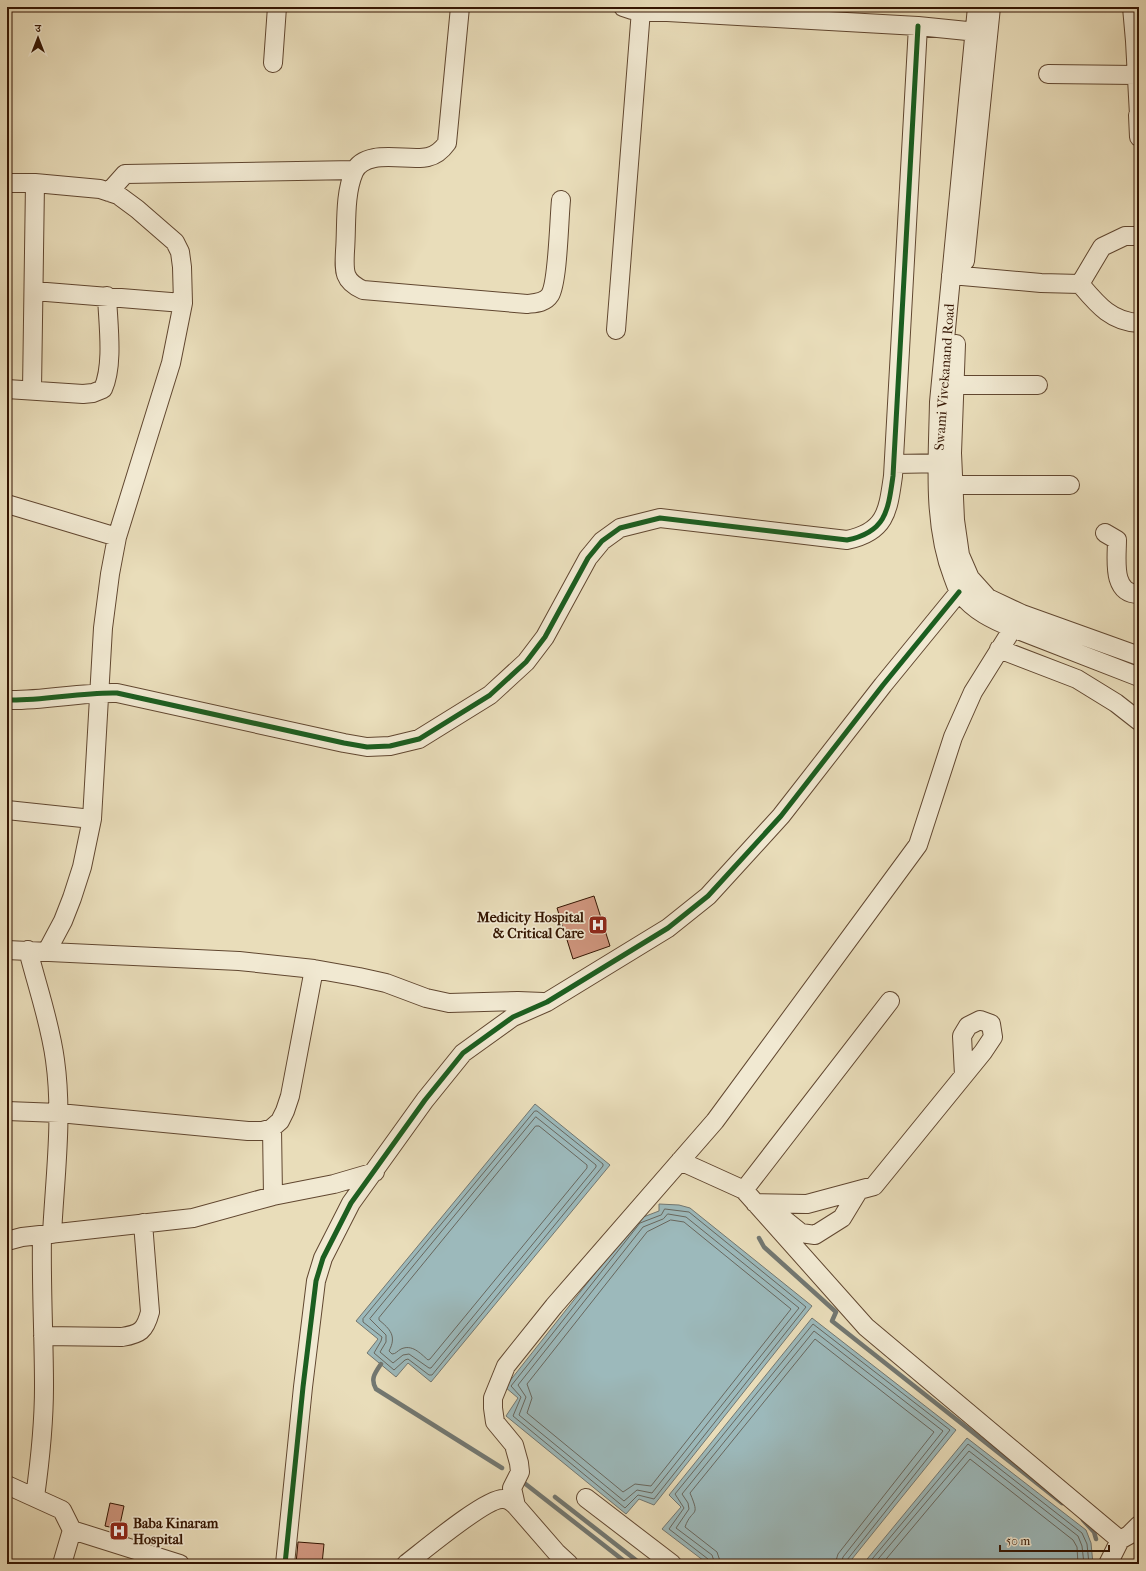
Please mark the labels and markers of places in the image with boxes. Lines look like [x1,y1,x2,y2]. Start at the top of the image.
place label: Medicity Hospital & Critical Care [476,909,584,942]
hospital icon: Medicity Hospital & Critical Care [587,914,609,936]
place label: Baba Kinaram Hospital [133,1515,219,1548]
hospital icon: Baba Kinaram Hospital [108,1520,130,1542]

